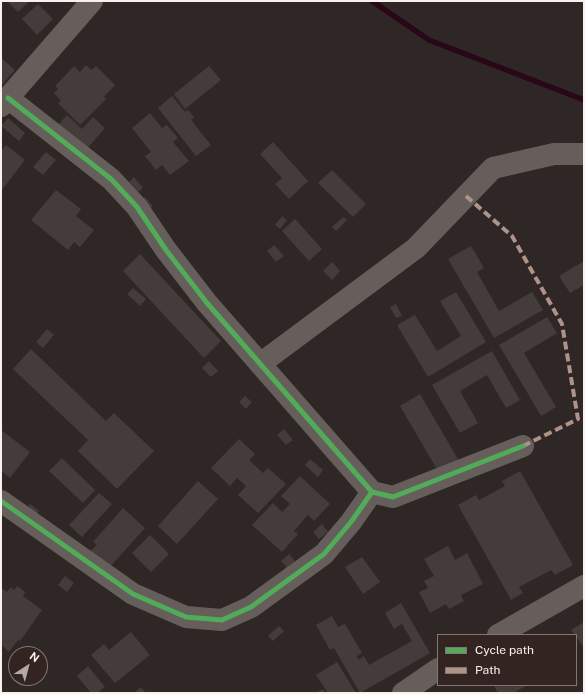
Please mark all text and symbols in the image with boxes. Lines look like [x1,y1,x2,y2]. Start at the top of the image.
legend [437,634,577,686]
text: Cycle path [475,643,534,657]
north arrow [8,646,48,686]
text: N [27,650,41,664]
text: Path [475,663,501,677]

